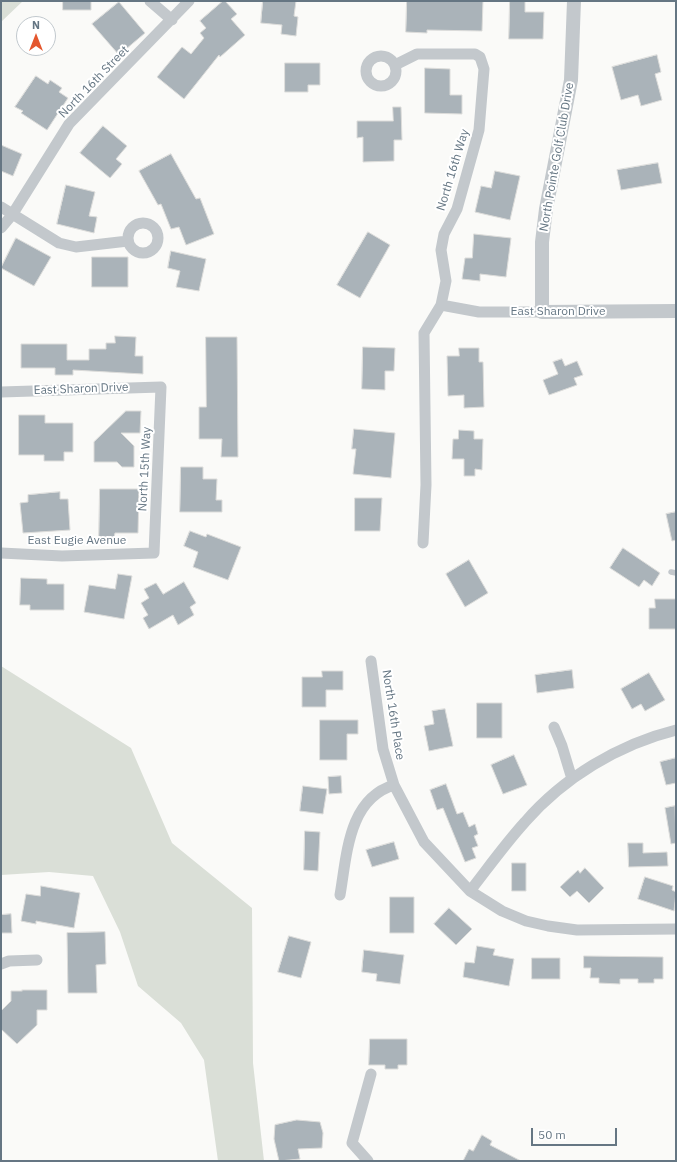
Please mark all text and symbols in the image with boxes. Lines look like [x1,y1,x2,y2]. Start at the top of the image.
north arrow [16,16,56,56]
text: N [32,18,40,32]
street label: North 16th Street [56,43,132,121]
street label: North Pointe Golf Club Drive [537,81,577,233]
street label: North 16th Way [434,127,472,213]
street label: East Sharon Drive [511,305,605,319]
street label: East Sharon Drive [33,380,129,398]
street label: North 15th Way [136,426,154,512]
street label: East Eugie Avenue [28,534,126,548]
street label: North 16th Place [379,669,407,761]
scale bar [533,1120,619,1146]
text: 50 m [538,1127,566,1142]

